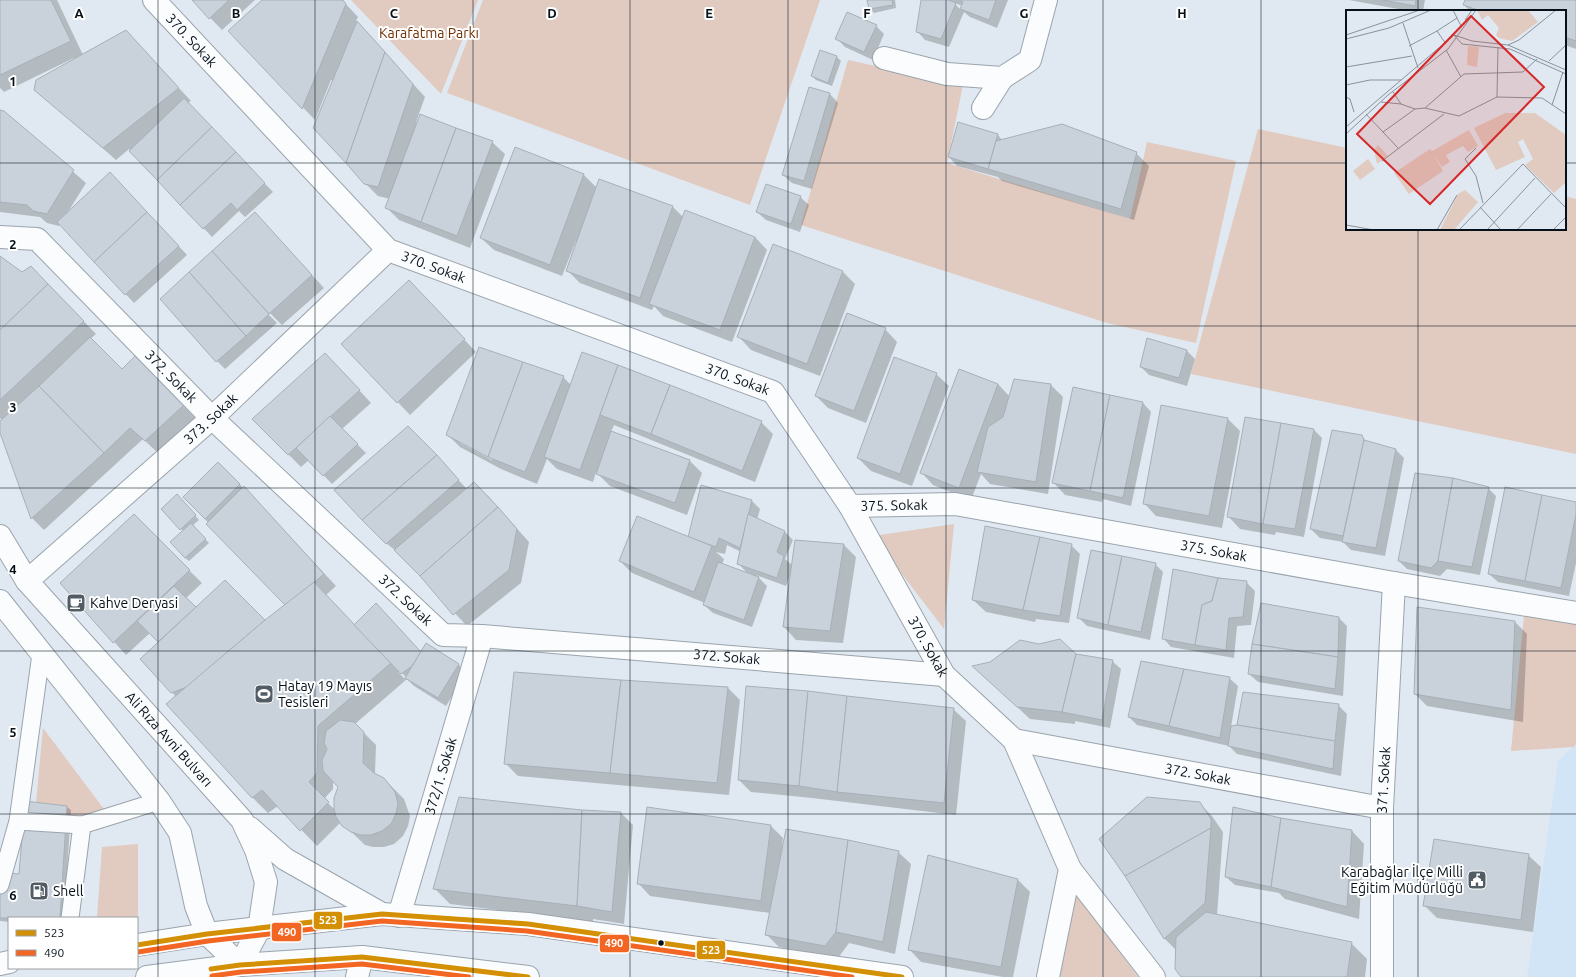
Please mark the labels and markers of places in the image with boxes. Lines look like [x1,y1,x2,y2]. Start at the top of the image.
cafe icon: Kahve Deryasi [65,592,87,614]
place label: Kahve Deryasi [90,595,178,611]
place label: Hatay 19 Mayıs Tesisleri [278,678,372,710]
sports icon: Hatay 19 Mayıs Tesisleri [253,683,275,705]
place label: Karabağlar İlçe Milli Eğitim Müdürlüğü [1341,864,1463,896]
public building icon: Karabağlar İlçe Milli Eğitim Müdürlüğü [1466,869,1488,891]
fuel station icon: Shell [28,880,50,902]
place label: Shell [53,883,84,899]
unlabelled marker [656,938,666,948]

